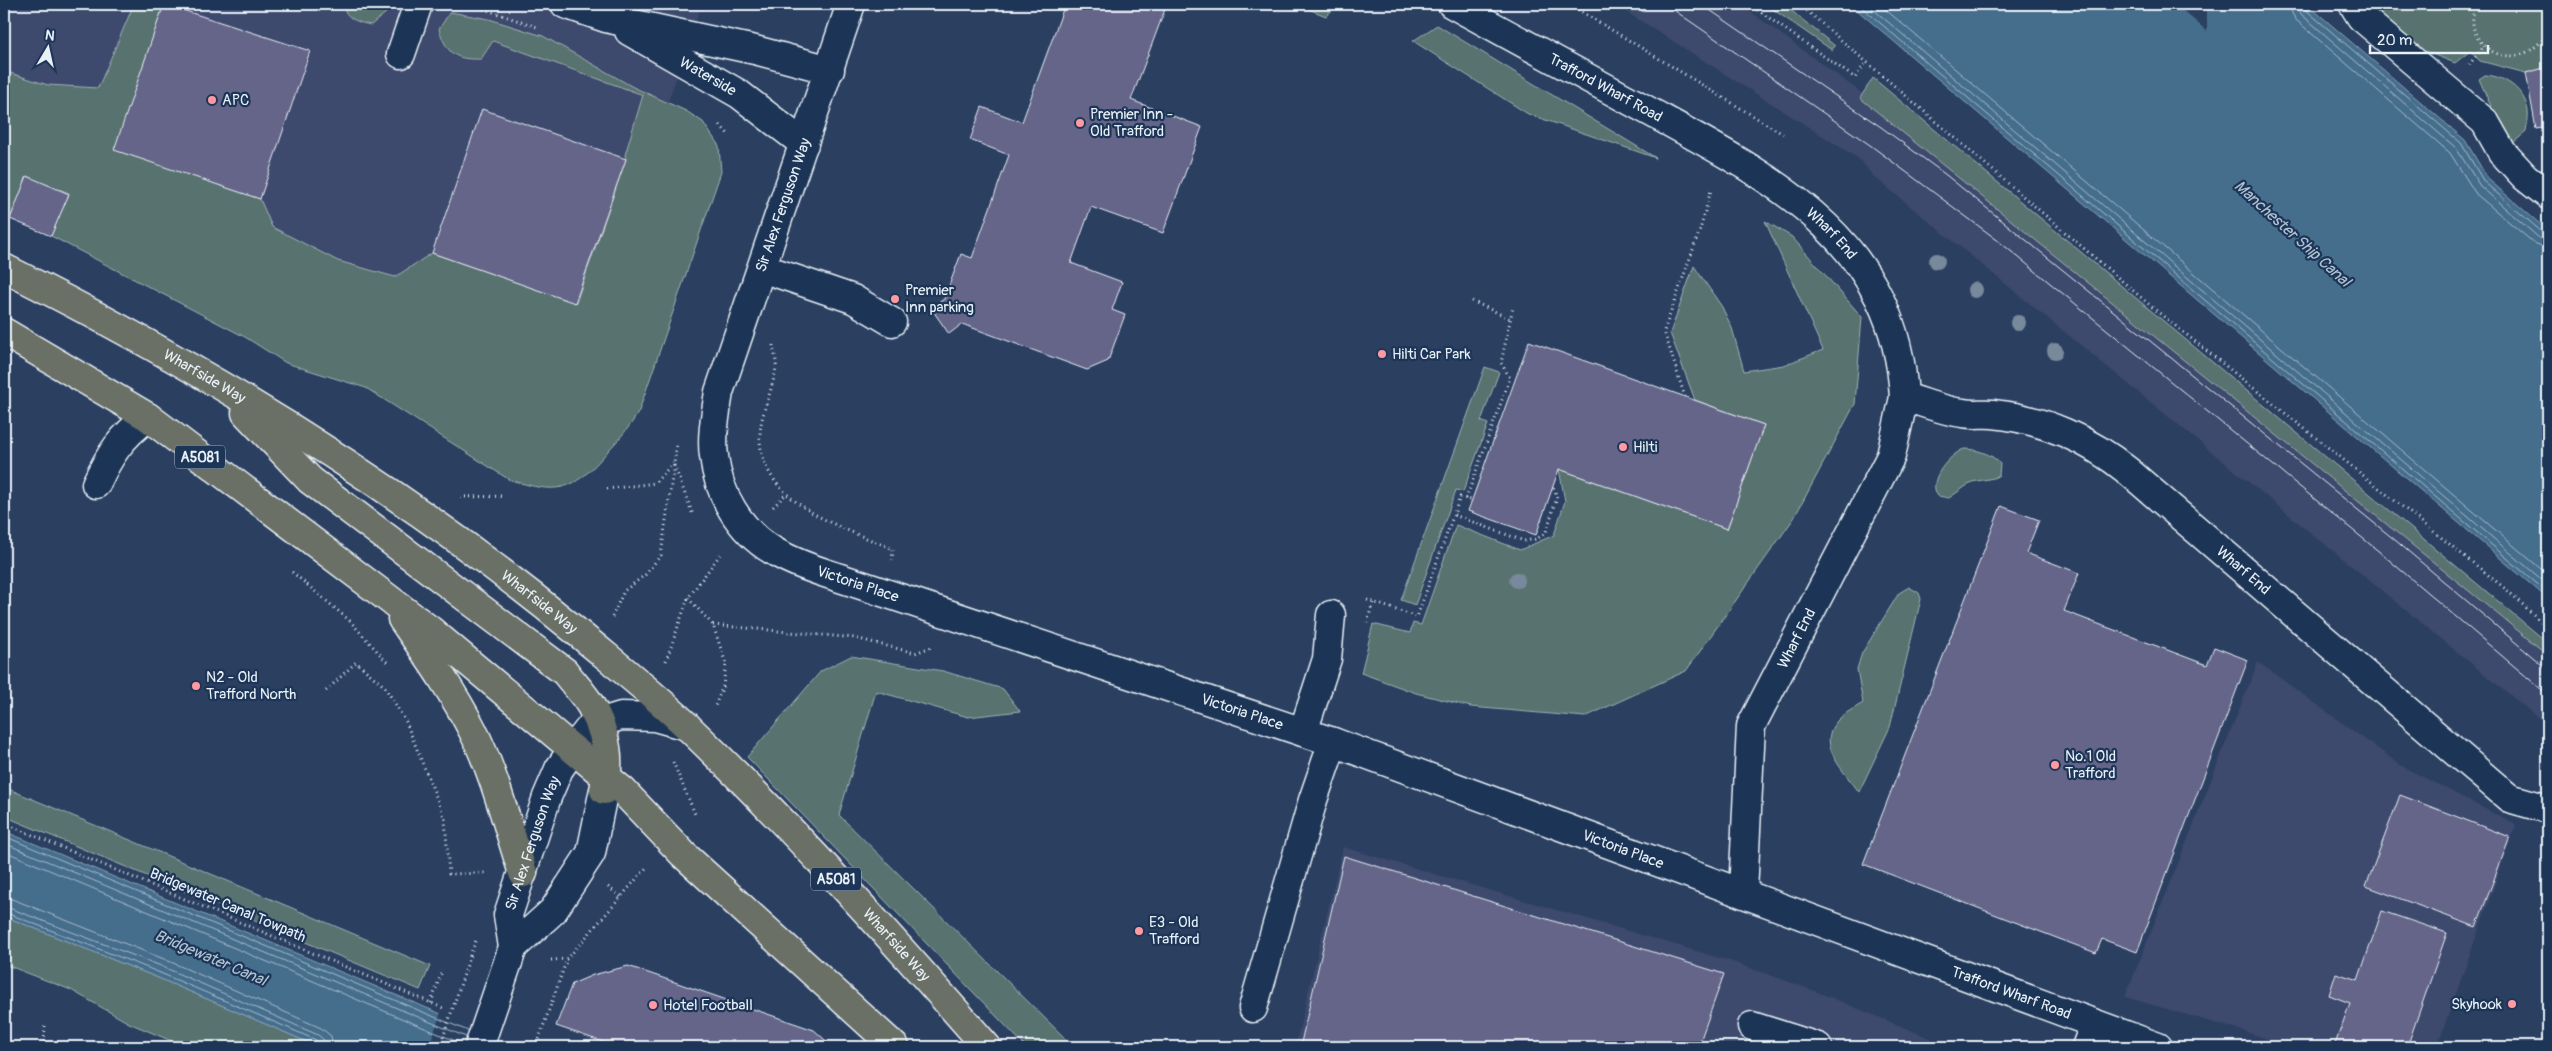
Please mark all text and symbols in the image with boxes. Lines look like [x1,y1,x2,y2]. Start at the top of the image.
north arrow [22,22,72,72]
scale bar [2370,22,2487,54]
text: N [44,27,56,45]
text: 20 m [2377,31,2412,50]
street label: Trafford Wharf Road [1545,50,1666,127]
street label: Waterside [676,53,740,101]
place label: APC [222,91,249,110]
marker: APC [206,94,218,106]
place label: Premier Inn - Old Trafford [1090,105,1173,141]
marker: Premier Inn - Old Trafford [1074,117,1086,129]
street label: Sir Alex Ferguson Way [752,135,816,275]
water label: Manchester Ship Canal [2230,176,2356,293]
street label: Wharf End [1802,204,1861,263]
place label: Premier Inn parking [905,281,974,317]
marker: Premier Inn parking [889,293,901,305]
street label: Wharfside Way [160,345,250,408]
place label: Hilti Car Park [1392,345,1472,364]
marker: Hilti Car Park [1376,348,1388,360]
place label: Hilti [1633,438,1658,457]
marker: Hilti [1617,441,1629,453]
road number: A5081 [175,446,225,468]
street label: Wharf End [2212,542,2274,599]
street label: Victoria Place [814,562,902,607]
street label: Wharfside Way [497,566,581,639]
street label: Wharf End [1773,605,1820,672]
place label: N2 - Old Trafford North [206,668,296,704]
marker: N2 - Old Trafford North [190,680,202,692]
street label: Victoria Place [1198,690,1286,735]
place label: No.1 Old Trafford [2065,747,2116,783]
marker: No.1 Old Trafford [2049,759,2061,771]
street label: Sir Alex Ferguson Way [501,773,565,913]
street label: Victoria Place [1579,826,1667,874]
street label: Bridgewater Canal Towpath [147,864,309,947]
road number: A5081 [811,868,861,891]
street label: Wharfside Way [858,905,934,986]
place label: E3 - Old Trafford [1149,913,1199,949]
water label: Bridgewater Canal [152,925,272,991]
marker: E3 - Old Trafford [1133,925,1145,937]
street label: Trafford Wharf Road [1949,962,2074,1024]
place label: Skyhook [2451,995,2503,1014]
place label: Hotel Football [663,996,753,1015]
marker: Skyhook [2506,998,2518,1010]
marker: Hotel Football [647,999,659,1011]

